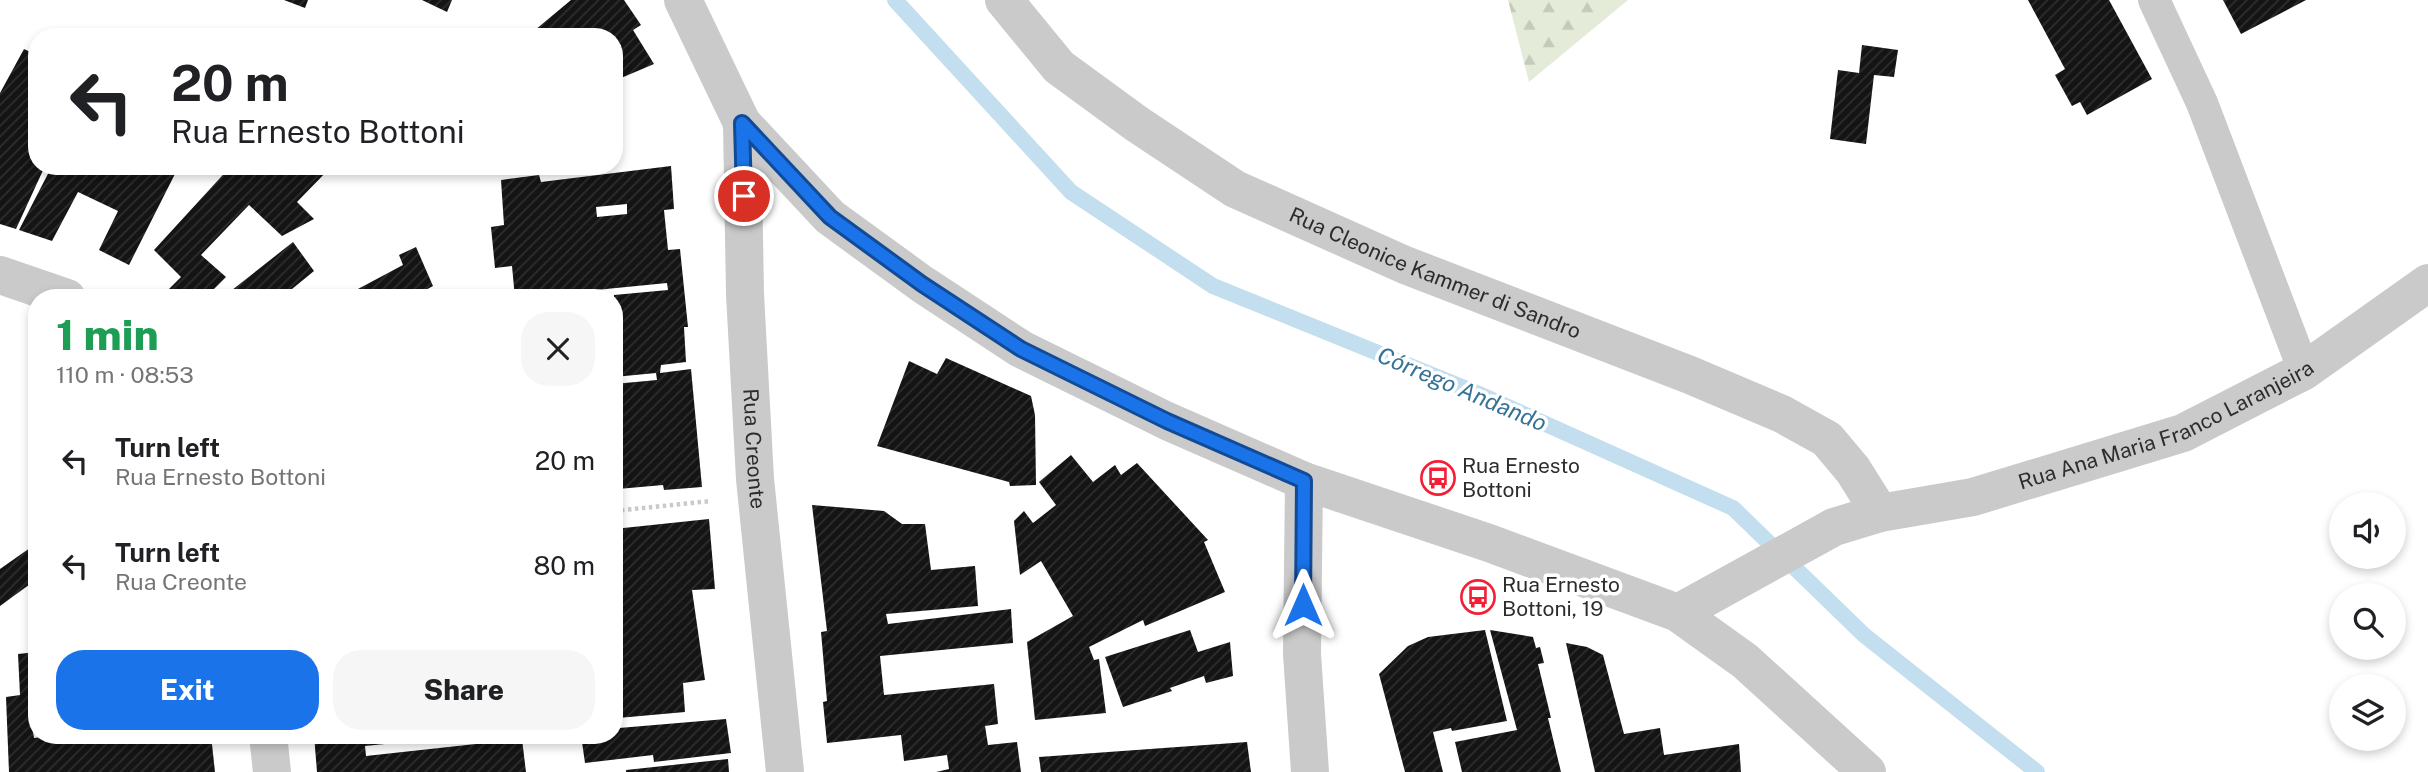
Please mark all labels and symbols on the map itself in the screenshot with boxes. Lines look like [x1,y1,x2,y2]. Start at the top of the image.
pin [714,166,774,226]
street label: Rua Cleonice Kammer di Sandro [1285,202,1585,344]
water label: Córrego Andando [1374,341,1551,436]
street label: Rua Ana Maria Franco Laranjeira [2015,355,2318,494]
street label: Rua Creonte [738,388,771,510]
place label: Rua Ernesto Bottoni [1462,453,1580,502]
bus stop icon: Rua Ernesto Bottoni [1419,459,1457,497]
position arrow [1266,568,1340,642]
place label: Rua Ernesto Bottoni, 19 [1502,572,1620,621]
bus stop icon: Rua Ernesto Bottoni, 19 [1459,578,1497,616]

